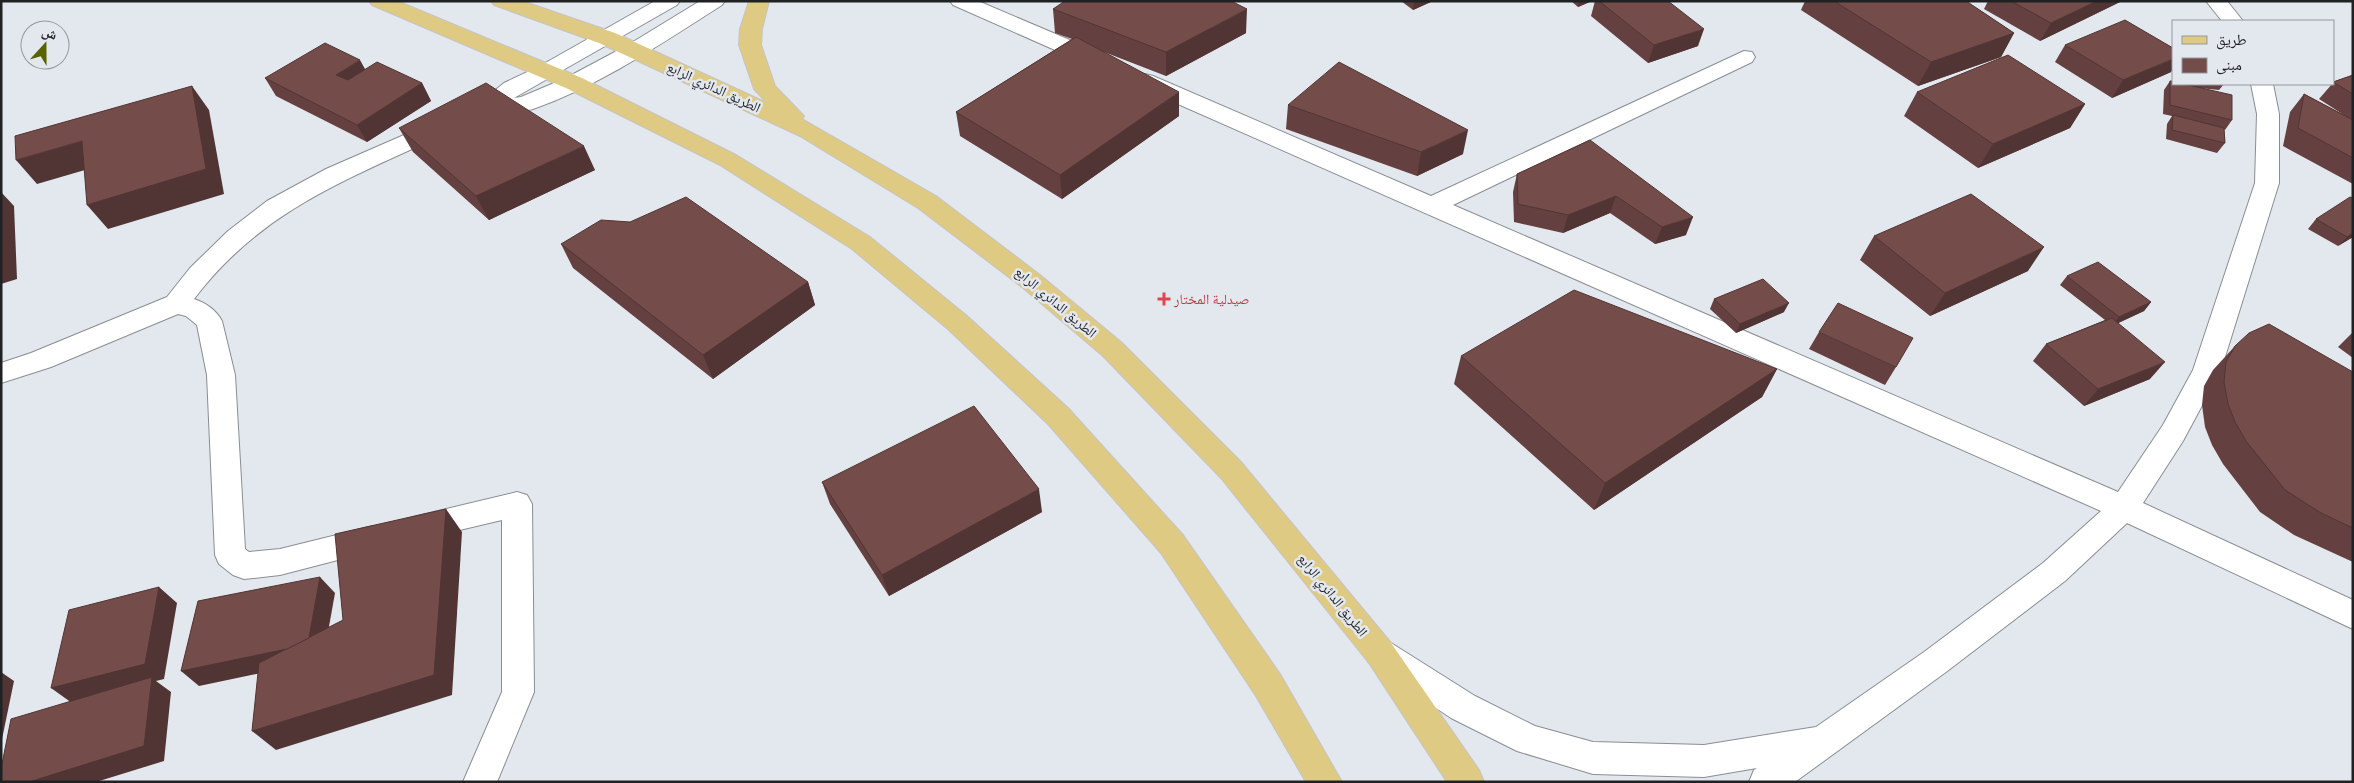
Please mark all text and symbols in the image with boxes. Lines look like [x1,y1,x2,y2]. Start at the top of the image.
north arrow [20,20,70,70]
legend [2172,20,2334,85]
text: ش [39,23,60,44]
text: طريق [2216,31,2247,50]
text: مبنى [2216,56,2242,75]
street label: الطريق الدائري الرابع [663,58,763,119]
street label: الطريق الدائري الرابع [1010,263,1100,343]
place label: صيدلية المختار [1173,291,1250,308]
marker: صيدلية المختار [1158,293,1170,305]
street label: الطريق الدائري الرابع [1292,551,1371,642]

